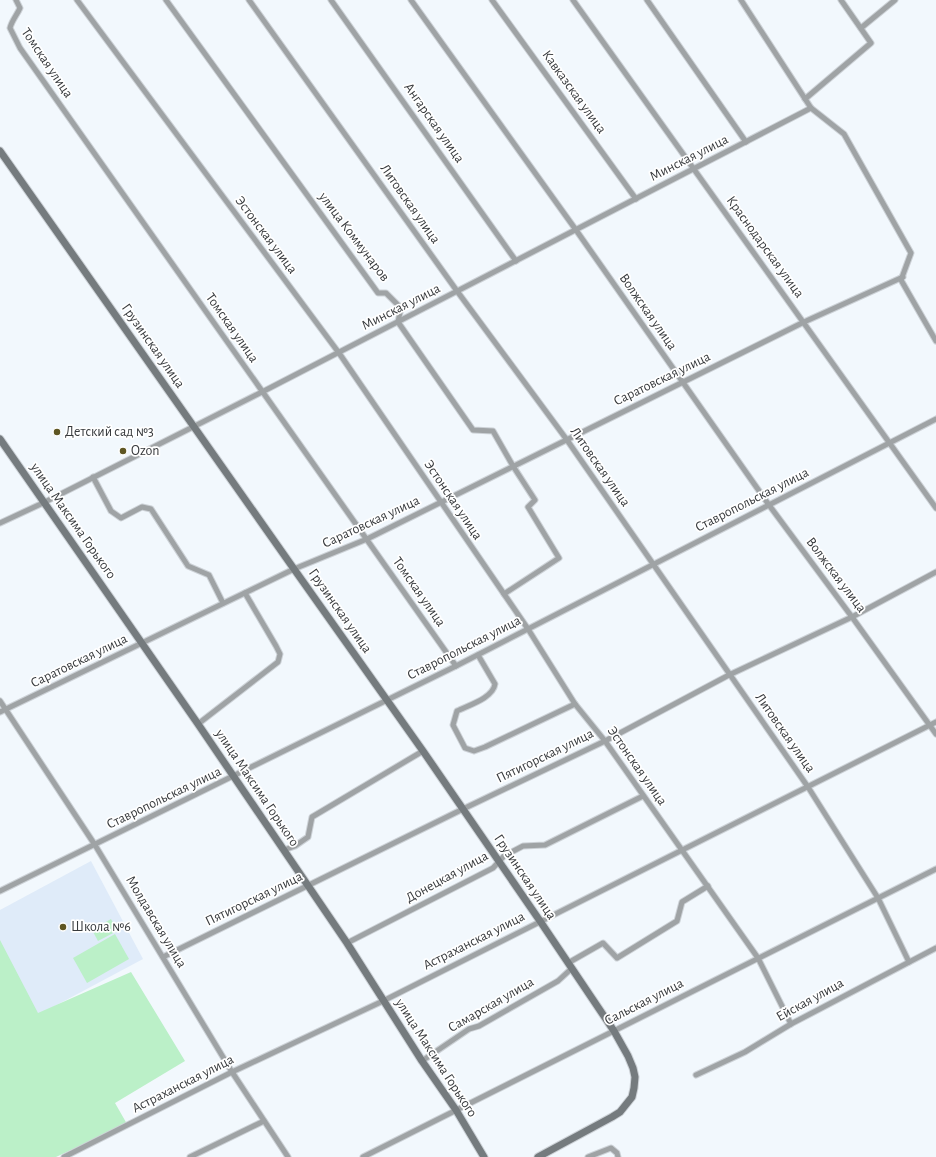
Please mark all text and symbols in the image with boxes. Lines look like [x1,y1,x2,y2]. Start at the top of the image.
street label: Томская улица [19,25,76,101]
street label: Кавказская улица [539,48,609,137]
street label: Ангарская улица [401,81,467,166]
street label: Минская улица [647,132,731,184]
street label: Литовская улица [377,162,443,247]
street label: улица Коммунаров [316,189,392,284]
street label: Эстонская улица [232,194,300,277]
street label: Краснодарская улица [724,194,807,301]
street label: Волжская улица [616,271,680,353]
street label: Минская улица [359,281,443,333]
street label: Томская улица [203,291,261,366]
street label: Грузинская улица [119,301,188,391]
street label: Саратовская улица [611,349,713,408]
place label: Детский сад №3 [65,425,154,439]
street label: Литовская улица [567,425,633,510]
marker: Детский сад №3 [52,427,62,437]
place label: Ozon [131,444,159,458]
marker: Ozon [118,446,128,456]
street label: Эстонская улица [421,458,485,543]
street label: улица Максима Горького [27,460,118,582]
street label: Ставропольская улица [693,465,812,535]
street label: Саратовская улица [320,493,422,551]
street label: Волжская улица [803,535,869,616]
street label: Томская улица [390,555,448,630]
street label: Грузинская улица [306,566,375,656]
street label: Ставропольская улица [405,613,524,683]
street label: Саратовская улица [28,631,130,690]
street label: Литовская улица [752,691,818,776]
street label: Эстонская улица [605,724,670,809]
street label: улица Максима Горького [212,726,302,849]
street label: Пятигорская улица [494,726,596,786]
street label: Ставропольская улица [105,764,224,832]
street label: Грузинская улица [491,832,559,923]
street label: Донецкая улица [404,848,491,905]
street label: Пятигорская улица [203,869,305,929]
street label: Молдавская улица [123,874,189,971]
street label: Астраханская улица [421,909,528,973]
place label: Школа №6 [71,920,131,934]
marker: Школа №6 [58,922,68,932]
street label: Самарская улица [446,975,537,1035]
street label: Ейская улица [774,975,847,1024]
street label: Сальская улица [602,976,686,1028]
street label: улица Максима Горького [392,995,480,1120]
street label: Астраханская улица [130,1052,237,1116]

